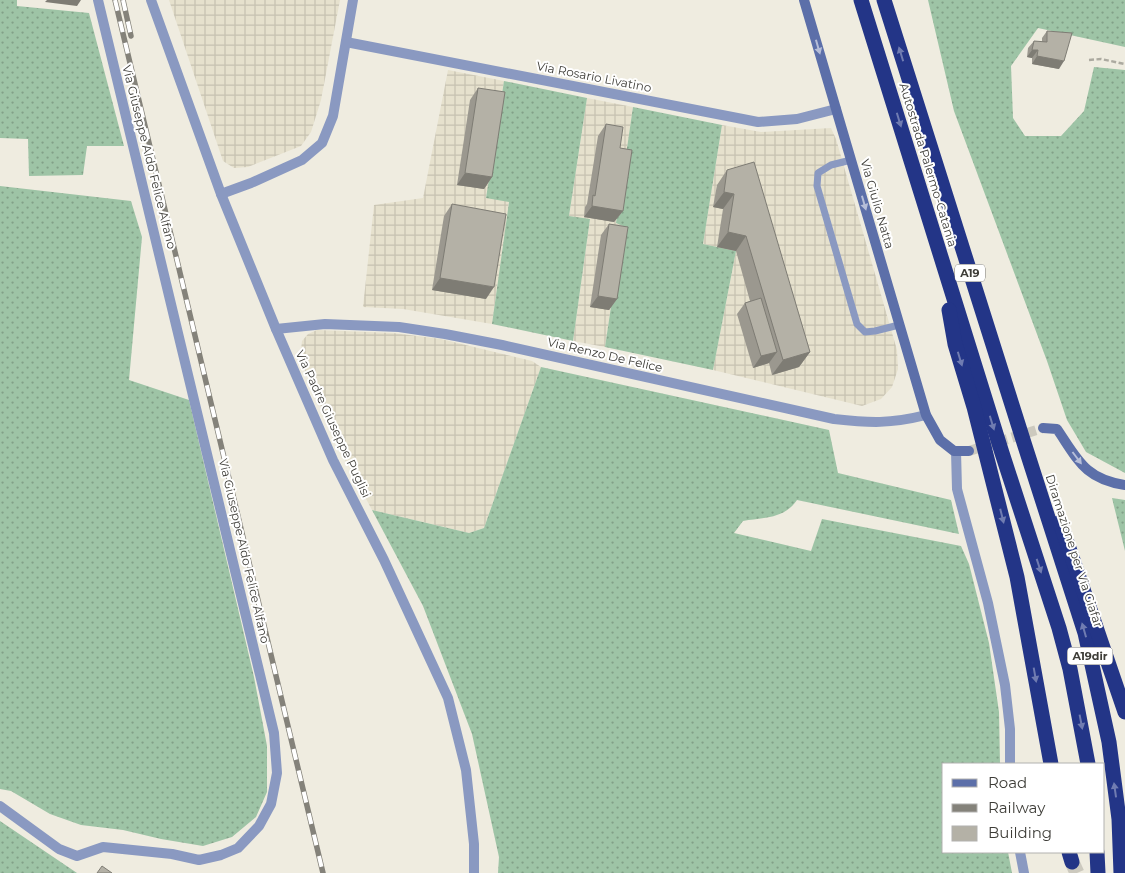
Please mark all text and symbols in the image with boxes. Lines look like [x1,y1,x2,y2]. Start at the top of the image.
one-way arrow [814,39,822,54]
one-way arrow [896,46,904,61]
street label: Via Rosario Livatino [535,58,653,95]
street label: Via Giuseppe Aldo Felice Alfano [119,63,180,250]
street label: Autostrada Palermo-Catania [896,81,961,249]
one-way arrow [895,113,903,128]
street label: Via Giulio Natta [858,157,897,250]
one-way arrow [860,195,868,210]
road number: A19 [955,264,985,282]
street label: Via Renzo De Felice [546,334,664,375]
street label: Via Padre Giuseppe Puglisi [293,348,374,500]
one-way arrow [956,351,964,366]
one-way arrow [989,415,997,430]
one-way arrow [1071,451,1082,464]
street label: Via Giuseppe Aldo Felice Alfano [216,457,273,645]
street label: Diramazione per Via Giafar [1043,472,1106,629]
one-way arrow [998,508,1006,523]
one-way arrow [1035,558,1043,573]
one-way arrow [1080,623,1088,638]
road number: A19dir [1068,648,1112,664]
one-way arrow [1031,667,1039,683]
one-way arrow [1077,715,1085,730]
legend [942,763,1105,853]
text: Road [988,773,1027,792]
one-way arrow [1111,781,1119,797]
text: Railway [988,798,1046,817]
text: Building [988,823,1052,842]

